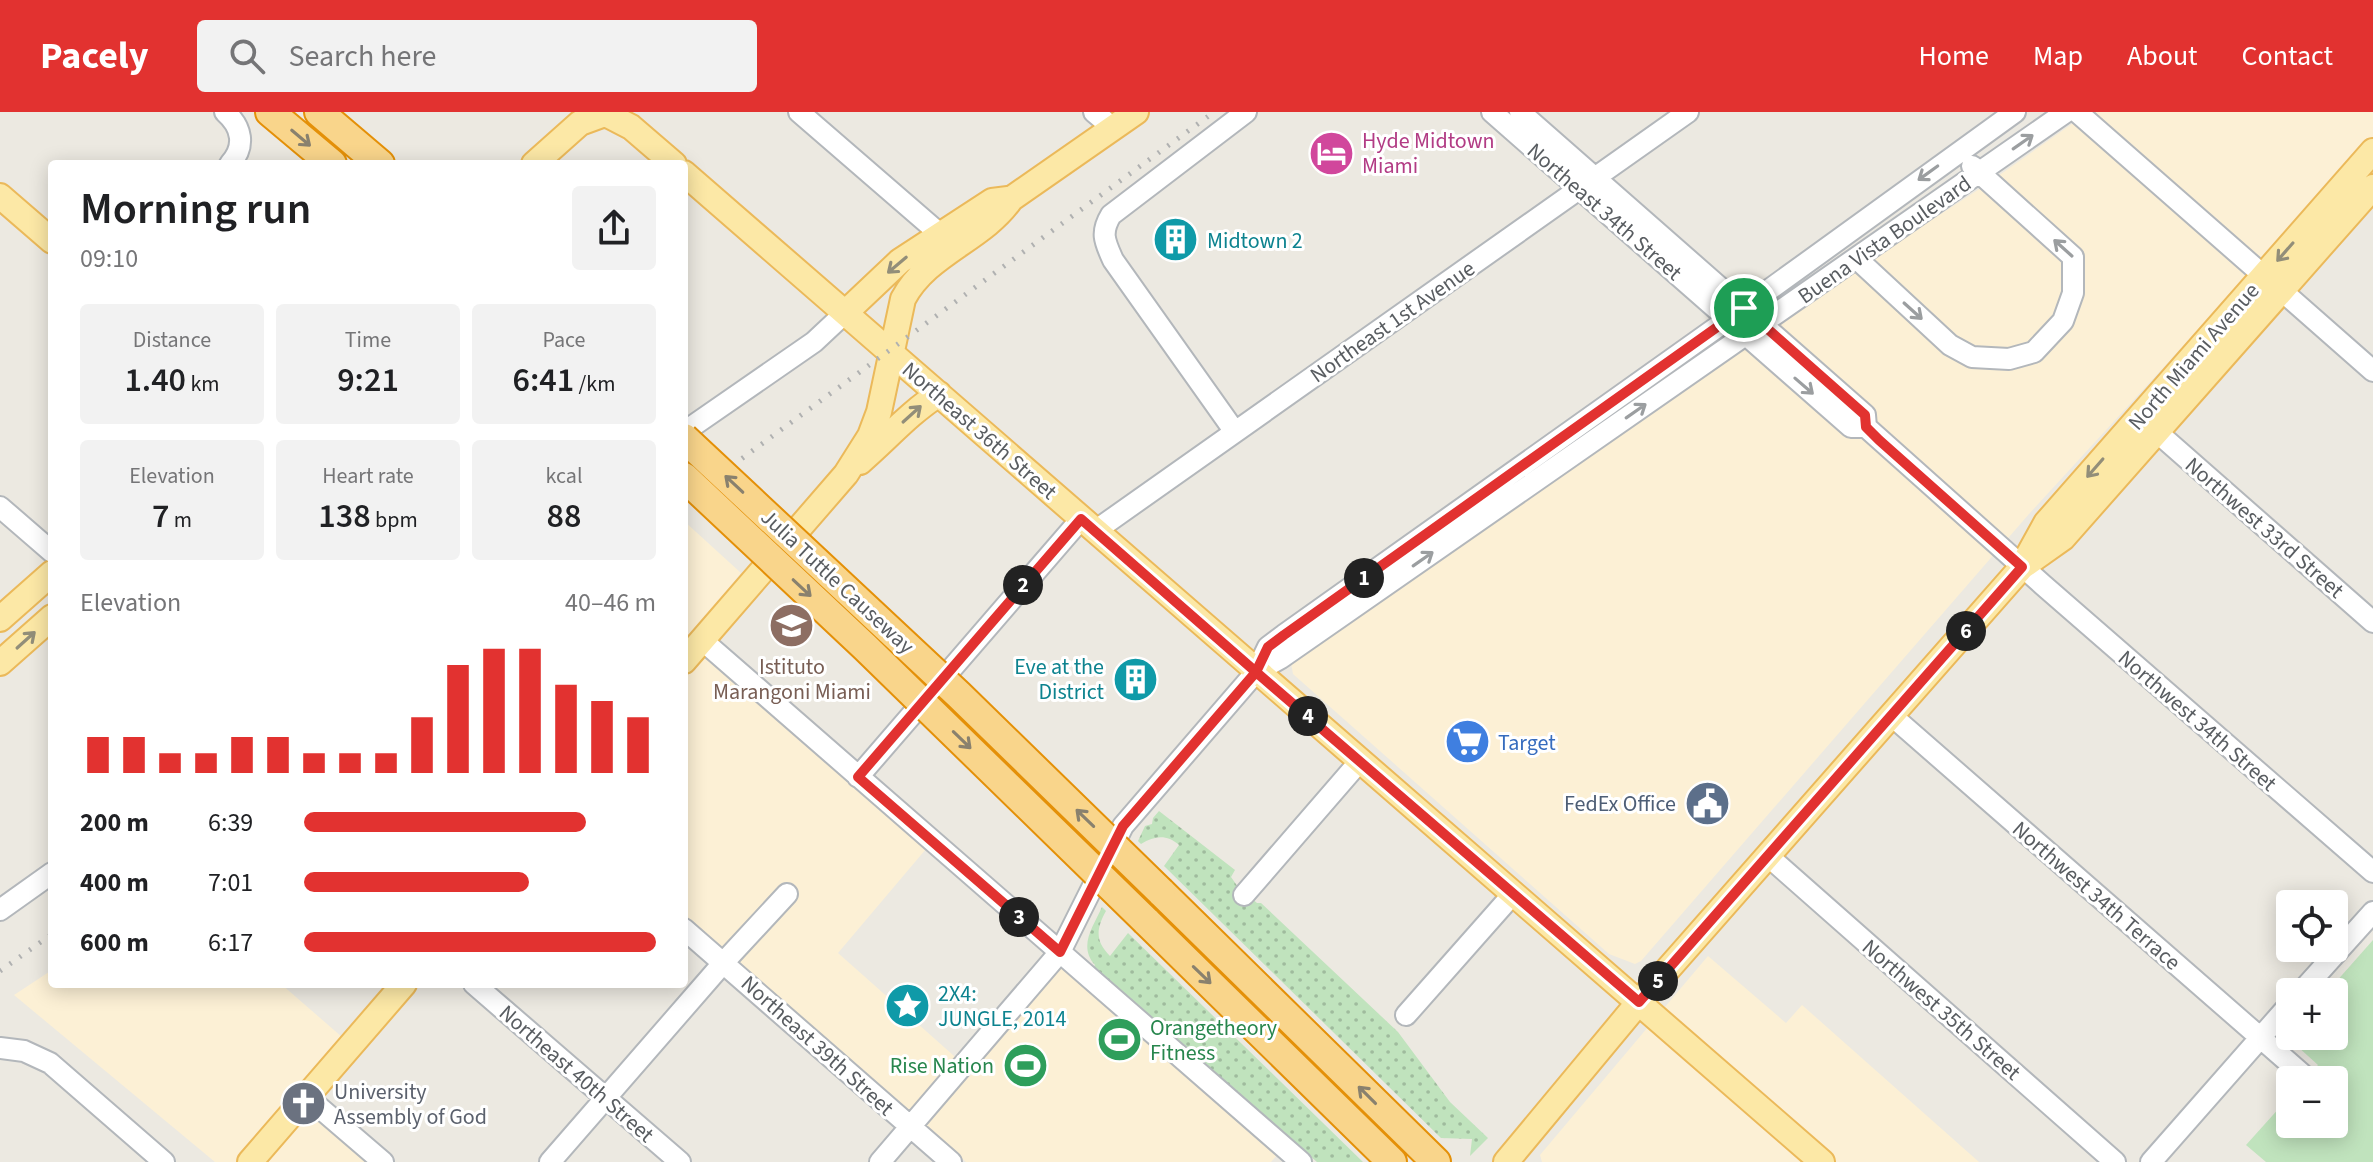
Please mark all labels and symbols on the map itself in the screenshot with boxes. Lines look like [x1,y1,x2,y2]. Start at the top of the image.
place label: Hyde Midtown Miami [1362,125,1495,182]
one-way arrow [291,129,311,147]
hotel icon: Hyde Midtown Miami [1307,129,1355,177]
one-way arrow [2011,134,2033,150]
street label: Northeast 34th Street [1520,135,1689,289]
one-way arrow [1918,165,1940,181]
street label: Buena Vista Boulevard [1791,168,1978,312]
building icon: Midtown 2 [1152,216,1200,264]
place label: Midtown 2 [1207,225,1303,257]
one-way arrow [2053,239,2073,257]
one-way arrow [2276,241,2294,261]
street label: Northeast 1st Avenue [1304,253,1482,391]
one-way arrow [887,256,907,274]
pin [1710,274,1778,342]
street label: North Miami Avenue [2121,276,2267,437]
one-way arrow [1903,301,1923,319]
street label: Northeast 36th Street [895,354,1064,508]
one-way arrow [1793,376,1813,394]
one-way arrow [1625,403,1647,419]
one-way arrow [901,405,922,424]
street label: Northwest 33rd Street [2178,450,2351,606]
one-way arrow [2086,457,2104,477]
one-way arrow [725,476,745,494]
street label: Julia Tuttle Causeway [753,502,922,662]
one-way arrow [1411,551,1433,567]
pin: 1 [1344,558,1384,598]
pin: 2 [1003,565,1043,605]
one-way arrow [792,579,812,598]
school or university icon: Istituto Marangoni Miami [768,601,816,649]
pin: 6 [1946,611,1986,651]
one-way arrow [15,631,36,650]
street label: Northwest 34th Street [2111,643,2284,799]
place label: Istituto Marangoni Miami [713,651,871,708]
place label: Eve at the District [1014,651,1105,708]
building icon: Eve at the District [1111,655,1159,703]
pin: 4 [1288,696,1328,736]
supermarket icon: Target [1443,718,1491,766]
place label: Target [1498,727,1556,759]
one-way arrow [952,730,971,749]
public building icon: FedEx Office [1683,779,1731,827]
place label: FedEx Office [1564,788,1676,820]
one-way arrow [1076,809,1095,828]
street label: Northwest 34th Terrace [2005,814,2188,978]
pin: 3 [999,897,1039,937]
street label: Northwest 35th Street [1855,932,2028,1088]
pin: 5 [1638,961,1678,1001]
one-way arrow [1192,966,1212,985]
street label: Northeast 39th Street [734,968,901,1124]
place label: 2X4: JUNGLE, 2014 [938,978,1067,1035]
place icon: 2X4: JUNGLE, 2014 [883,982,931,1030]
street label: Northeast 40th Street [492,997,661,1151]
place label: Orangetheory Fitness [1150,1012,1278,1069]
sports icon: Orangetheory Fitness [1095,1016,1143,1064]
sports icon: Rise Nation [1001,1041,1049,1089]
place label: Rise Nation [890,1050,994,1082]
place label: University Assembly of God [334,1076,487,1133]
church icon: University Assembly of God [279,1080,327,1128]
one-way arrow [1358,1086,1377,1105]

